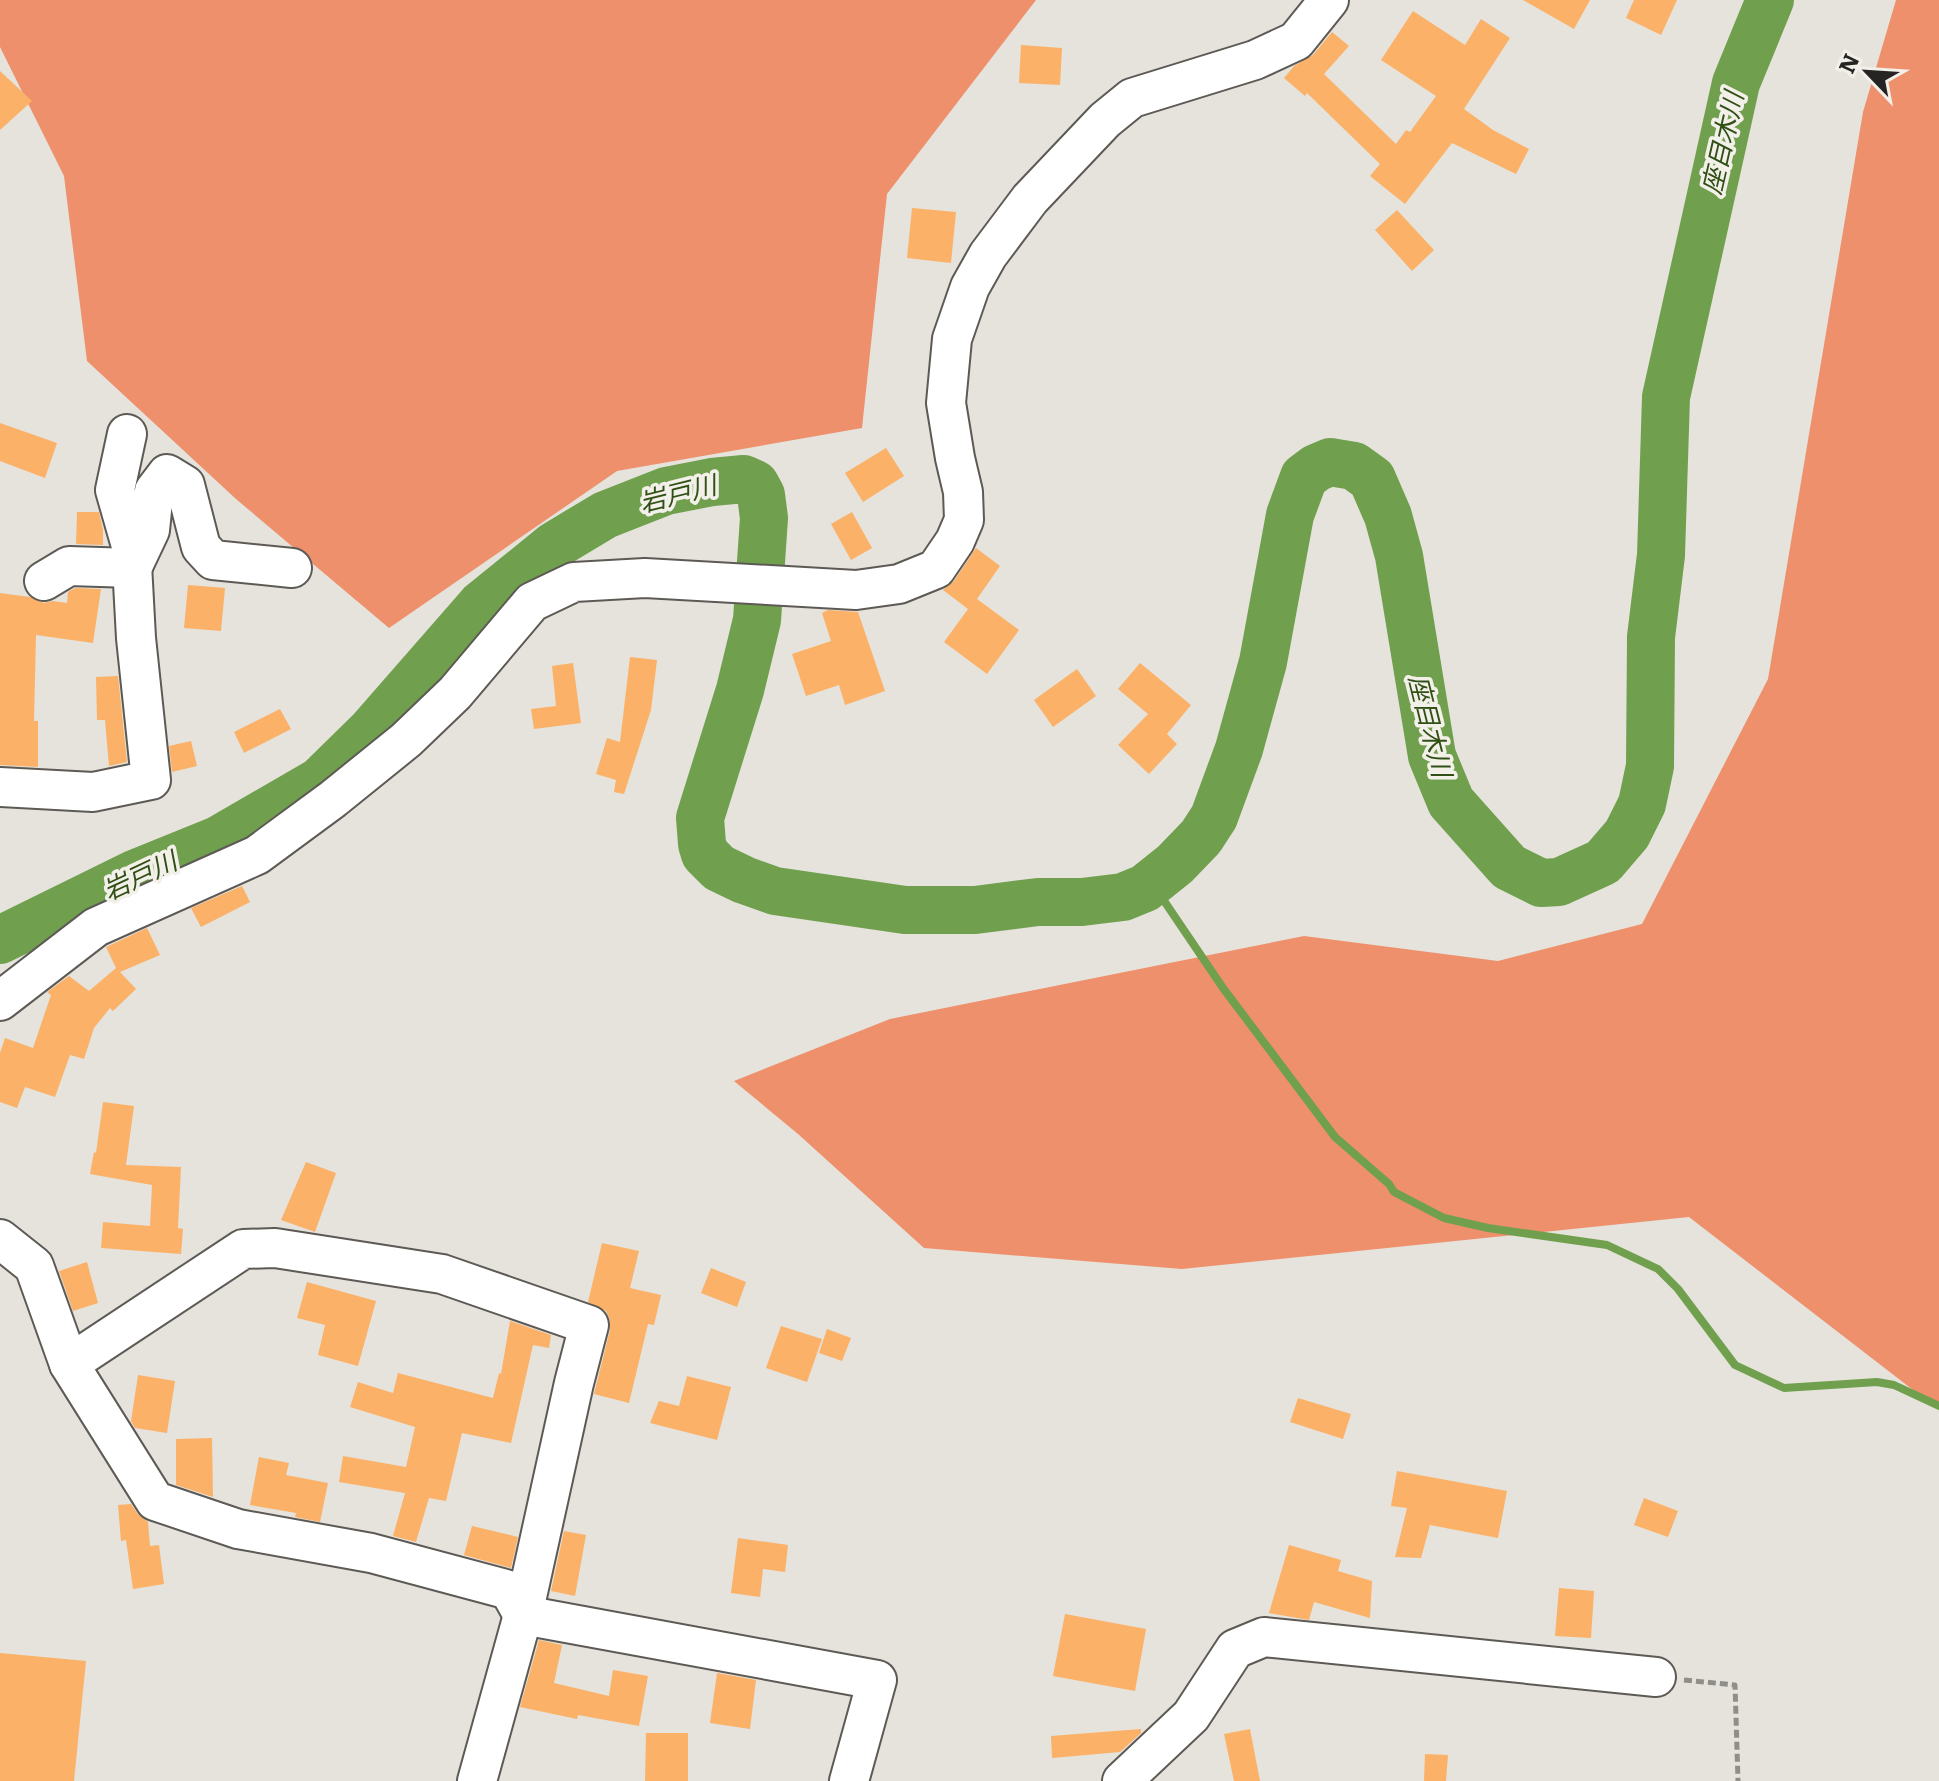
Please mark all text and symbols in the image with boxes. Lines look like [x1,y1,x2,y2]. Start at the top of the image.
north arrow [1827,32,1907,112]
text: N [1829,48,1866,78]
water label: 座目木川 [1690,84,1752,197]
water label: 岩戸川 [635,462,723,520]
water label: 座目木川 [1401,670,1465,783]
water label: 岩戸川 [95,838,185,908]

